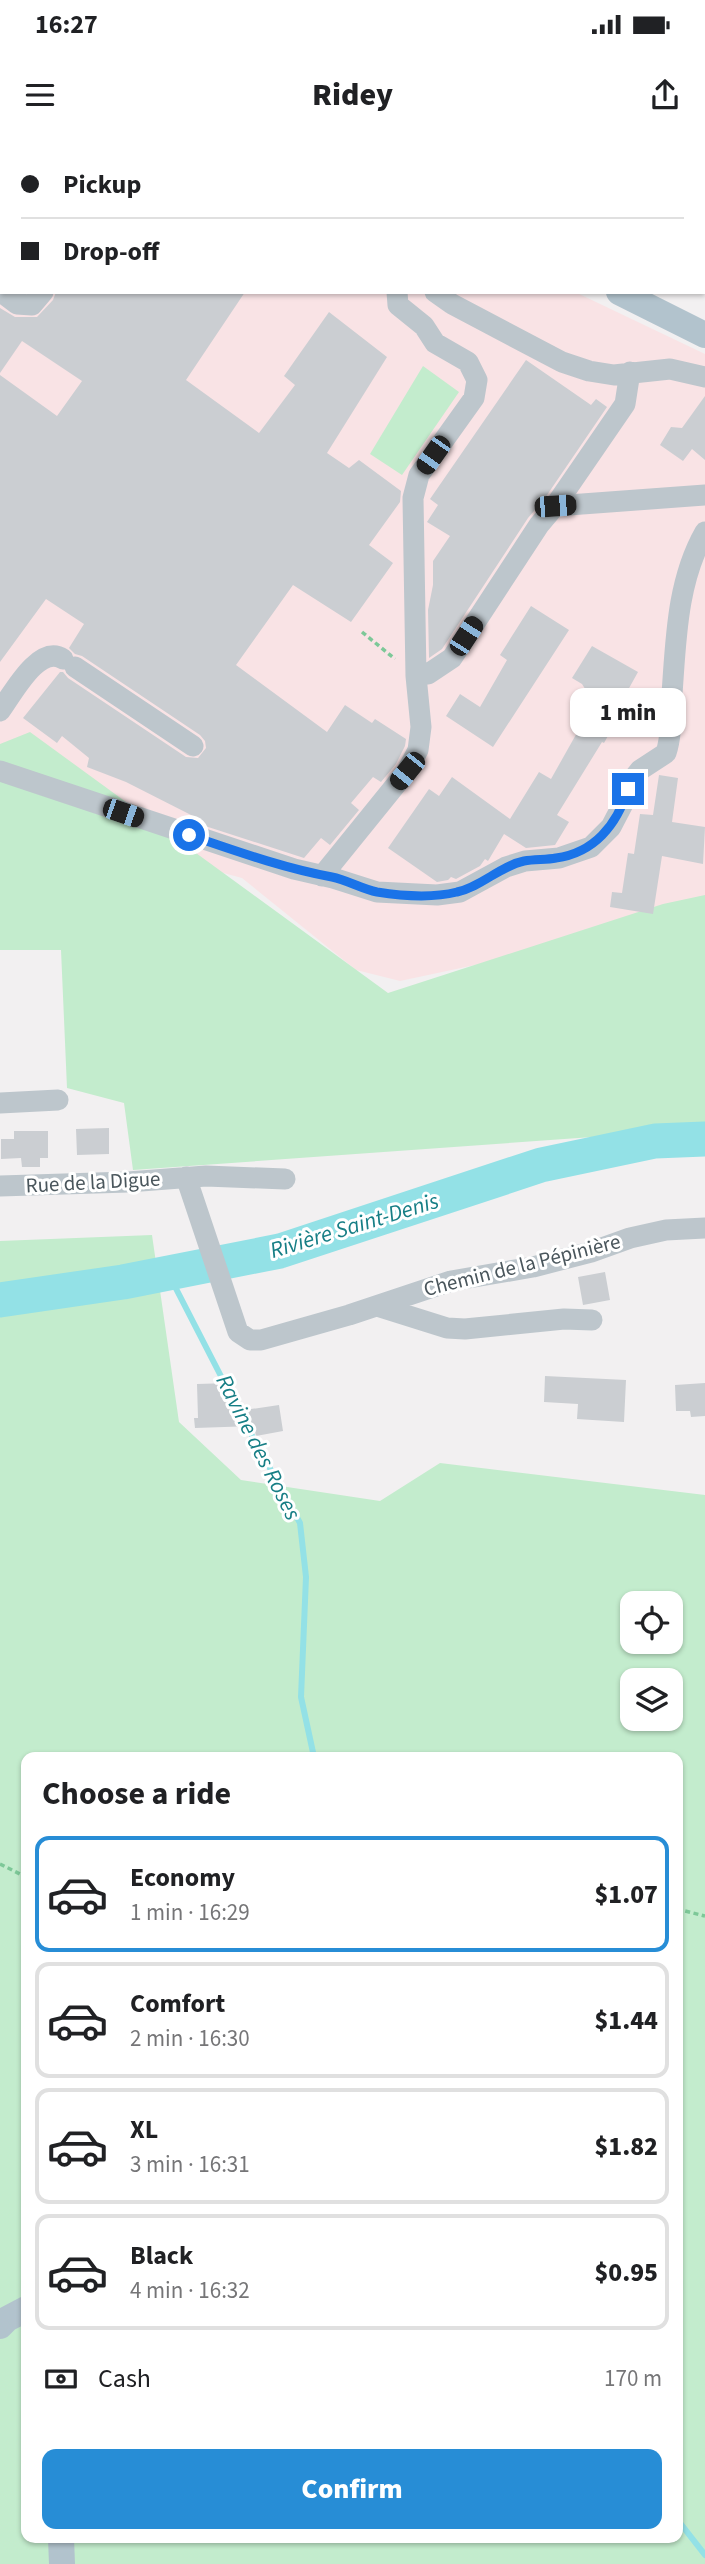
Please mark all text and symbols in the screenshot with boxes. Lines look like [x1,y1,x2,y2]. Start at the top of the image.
text: 16:27 [35,6,98,43]
text: Ridey [312,72,393,118]
icon: menu [21,76,59,114]
icon: share [646,76,684,114]
text: Pickup [63,166,141,203]
text: Drop-off [63,233,159,270]
car [413,432,454,478]
car [534,494,577,518]
car [446,613,487,659]
callout: 1 min [570,688,686,736]
text: 1 min [600,696,656,729]
car [386,748,429,794]
route end [612,773,644,805]
car [100,796,147,830]
route start [173,819,205,851]
street label: Rue de la Digue [25,1163,161,1201]
water label: Rivière Saint-Denis [266,1184,443,1267]
street label: Chemin de la Pépinière [421,1226,623,1304]
water label: Ravine des Roses [208,1369,309,1526]
map controls [620,1591,683,1731]
button: locate [620,1591,683,1654]
button: layers [620,1668,683,1731]
text: Choose a ride [42,1771,231,1817]
text: Economy [130,1859,235,1896]
icon: car [46,1863,109,1926]
text: $1.07 [594,1876,658,1913]
text: 1 min · 16:29 [130,1896,250,1929]
text: Comfort [130,1985,225,2022]
icon: car [46,1989,109,2052]
text: $1.44 [594,2002,658,2039]
text: 2 min · 16:30 [130,2022,250,2055]
text: XL [130,2111,158,2148]
icon: car [46,2115,109,2178]
text: $1.82 [594,2128,658,2165]
text: 3 min · 16:31 [130,2148,250,2181]
text: Black [130,2237,193,2274]
icon: car [46,2241,109,2304]
text: $0.95 [594,2254,658,2291]
text: 4 min · 16:32 [130,2274,250,2307]
icon: cash [42,2360,80,2398]
text: Cash [98,2360,151,2397]
text: 170 m [604,2362,662,2395]
button: Confirm [42,2449,662,2529]

